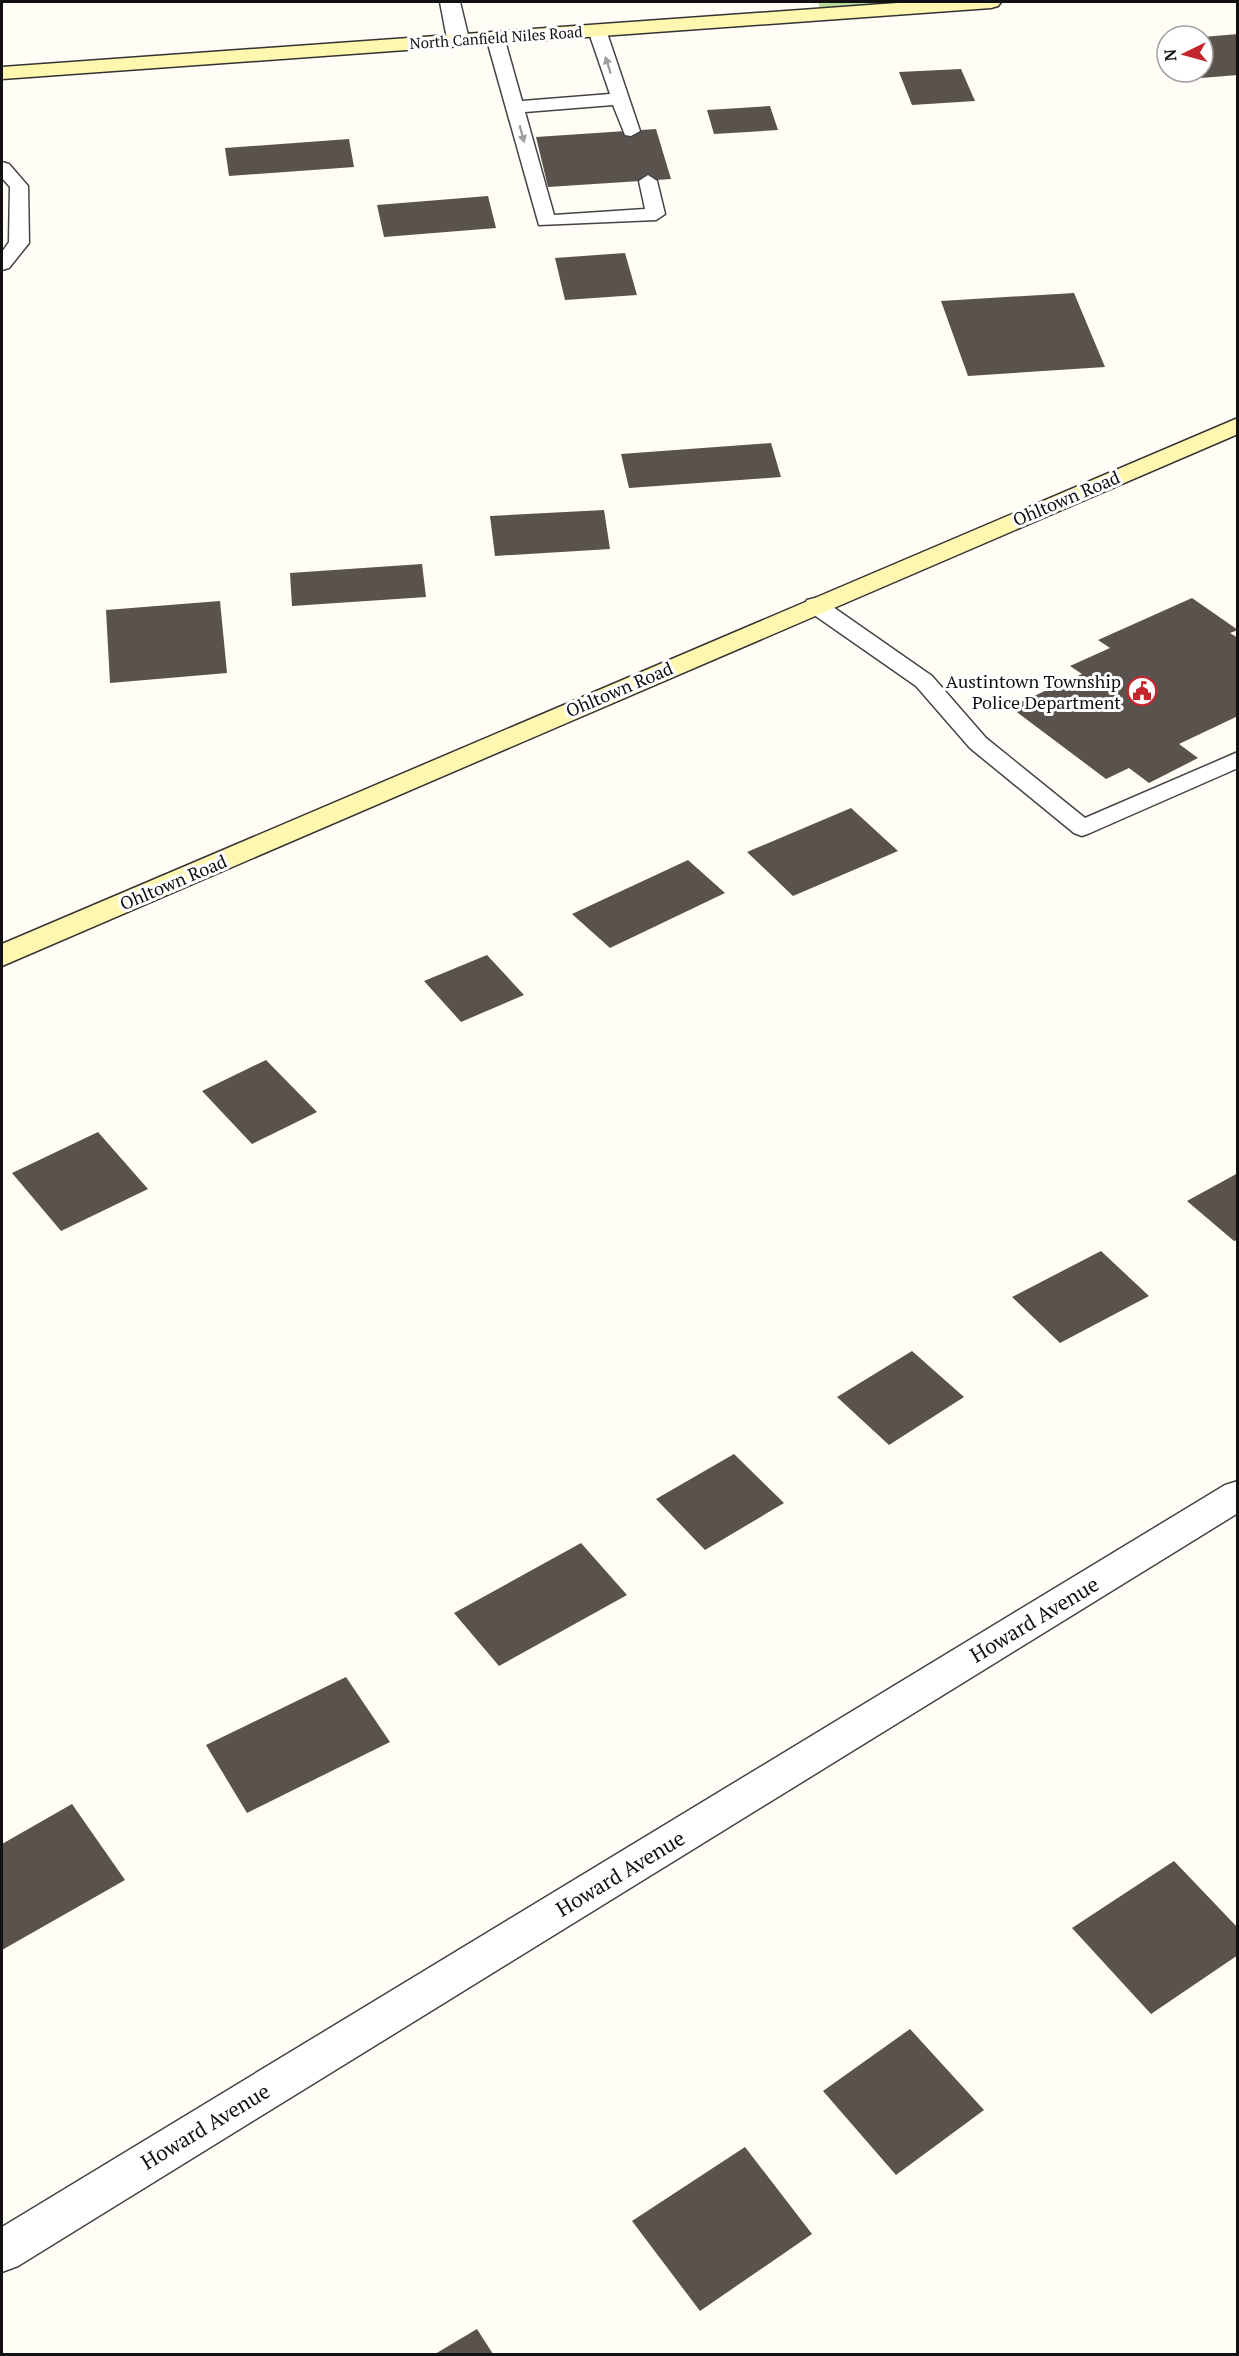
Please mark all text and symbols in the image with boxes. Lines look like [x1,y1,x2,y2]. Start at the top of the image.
street label: North Canfield Niles Road [409,21,583,53]
north arrow [1155,24,1215,84]
text: N [1159,48,1182,62]
one-way arrow [603,56,612,74]
one-way arrow [518,124,528,143]
street label: Ohltown Road [1009,465,1123,531]
street label: Ohltown Road [562,656,676,722]
place label: Austintown Township Police Department [946,669,1121,714]
public building icon: Austintown Township Police Department [1126,675,1158,707]
street label: Ohltown Road [116,849,230,915]
street label: Howard Avenue [964,1569,1104,1669]
street label: Howard Avenue [550,1823,690,1923]
street label: Howard Avenue [135,2076,275,2176]

